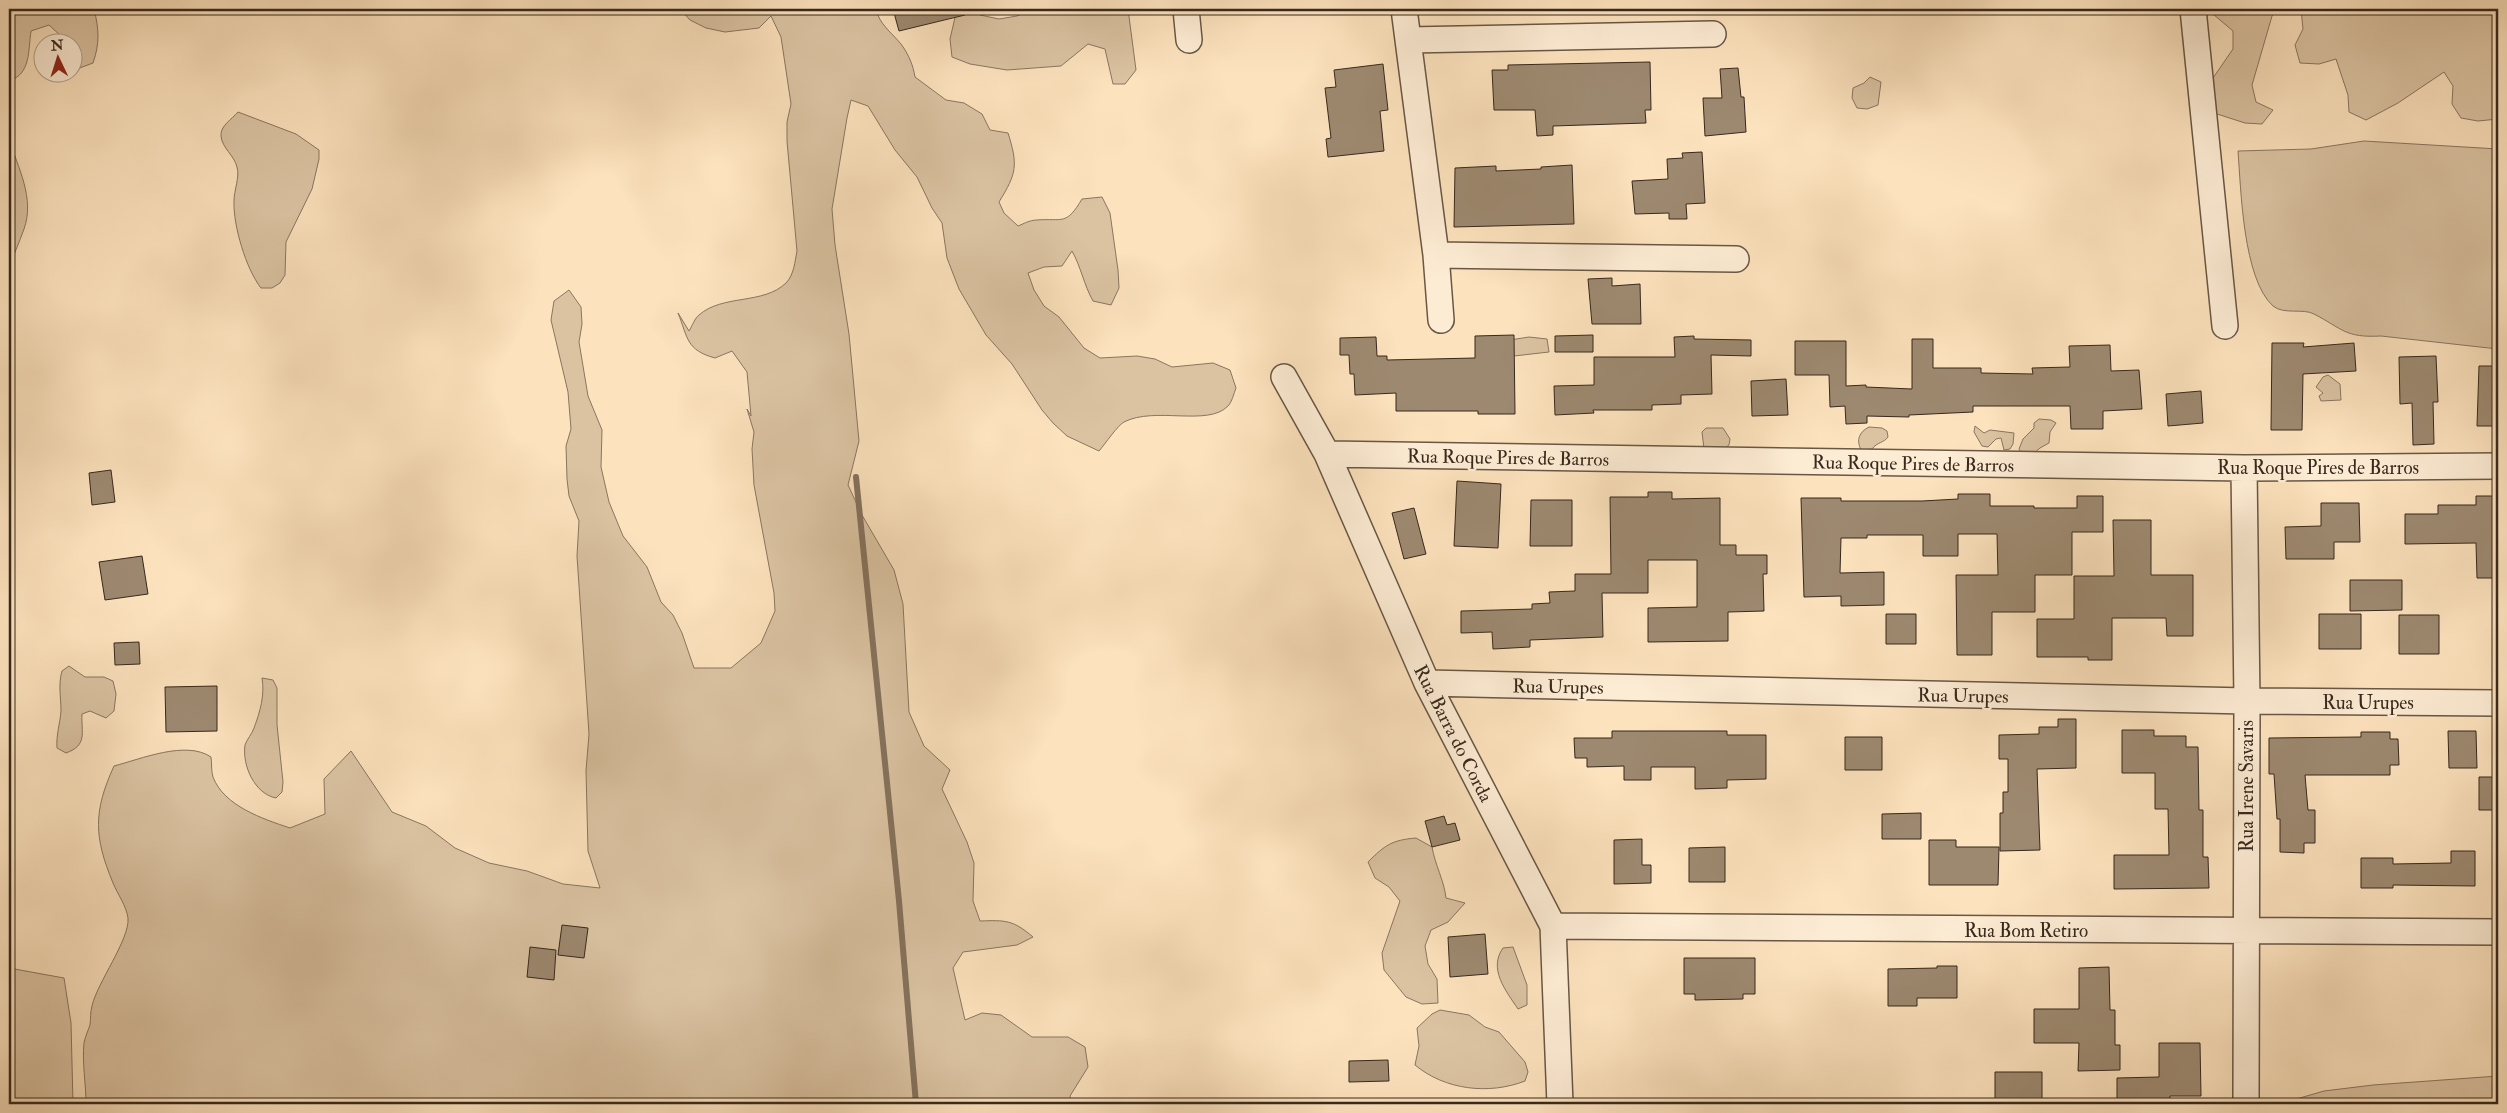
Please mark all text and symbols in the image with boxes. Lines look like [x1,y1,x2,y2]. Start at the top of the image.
north arrow [32,32,82,82]
text: N [49,37,64,55]
street label: Rua Roque Pires de Barros [1407,444,1609,472]
street label: Rua Roque Pires de Barros [1812,450,2014,478]
street label: Rua Roque Pires de Barros [2217,456,2419,480]
street label: Rua Barra do Corda [1408,661,1498,806]
street label: Rua Urupes [1512,674,1604,701]
street label: Rua Urupes [1917,683,2009,710]
street label: Rua Urupes [2322,691,2414,716]
street label: Rua Irene Savaris [2235,720,2259,852]
street label: Rua Bom Retiro [1964,919,2088,943]

